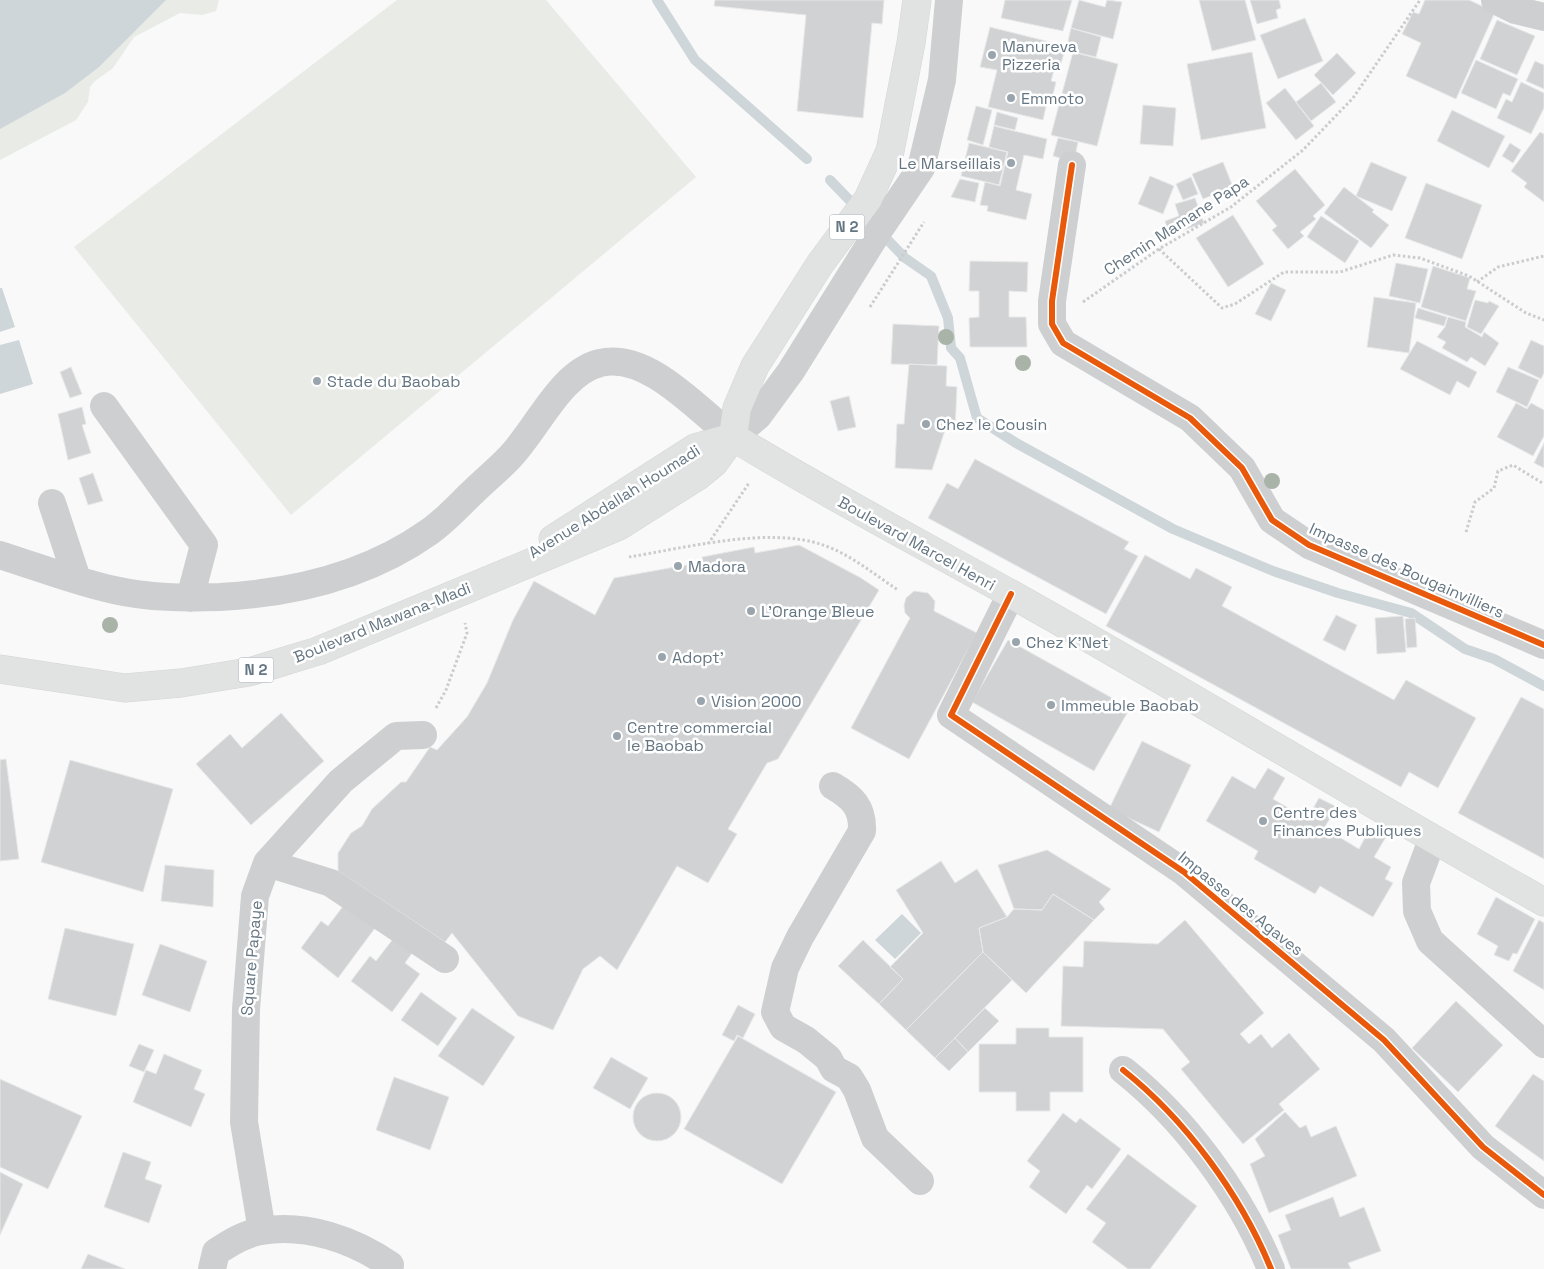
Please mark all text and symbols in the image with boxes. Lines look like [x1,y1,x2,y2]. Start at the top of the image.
place label: Manureva Pizzeria [1002,36,1077,75]
marker: Manureva Pizzeria [986,49,998,61]
place label: Emmoto [1021,88,1084,109]
marker: Emmoto [1005,92,1017,104]
place label: Le Marseillais [899,153,1001,174]
marker: Le Marseillais [1005,157,1017,169]
street label: Chemin Mamane Papa [1100,171,1253,280]
road number: N 2 [830,214,864,240]
place label: Stade du Baobab [327,371,460,392]
marker: Stade du Baobab [311,375,323,387]
place label: Chez le Cousin [936,414,1047,435]
marker: Chez le Cousin [920,418,932,430]
street label: Avenue Abdallah Houmadi [525,440,704,563]
street label: Boulevard Marcel Henri [834,491,999,595]
street label: Impasse des Bougainvilliers [1306,518,1508,623]
place label: Madora [688,556,746,577]
marker: Madora [672,560,684,572]
street label: Boulevard Mawana-Madi [291,577,474,668]
place label: L'Orange Bleue [761,601,875,622]
marker: L'Orange Bleue [745,605,757,617]
place label: Chez K'Net [1026,632,1109,653]
marker: Chez K'Net [1010,636,1022,648]
place label: Adopt' [672,647,724,668]
marker: Adopt' [656,651,668,663]
road number: N 2 [238,658,274,682]
place label: Vision 2000 [711,691,801,712]
marker: Vision 2000 [695,695,707,707]
place label: Immeuble Baobab [1061,695,1199,716]
marker: Immeuble Baobab [1045,699,1057,711]
place label: Centre commercial le Baobab [627,717,772,756]
marker: Centre commercial le Baobab [611,730,623,742]
place label: Centre des Finances Publiques [1273,802,1422,841]
marker: Centre des Finances Publiques [1257,815,1269,827]
street label: Impasse des Agaves [1174,846,1308,960]
street label: Square Papaye [236,900,267,1017]

